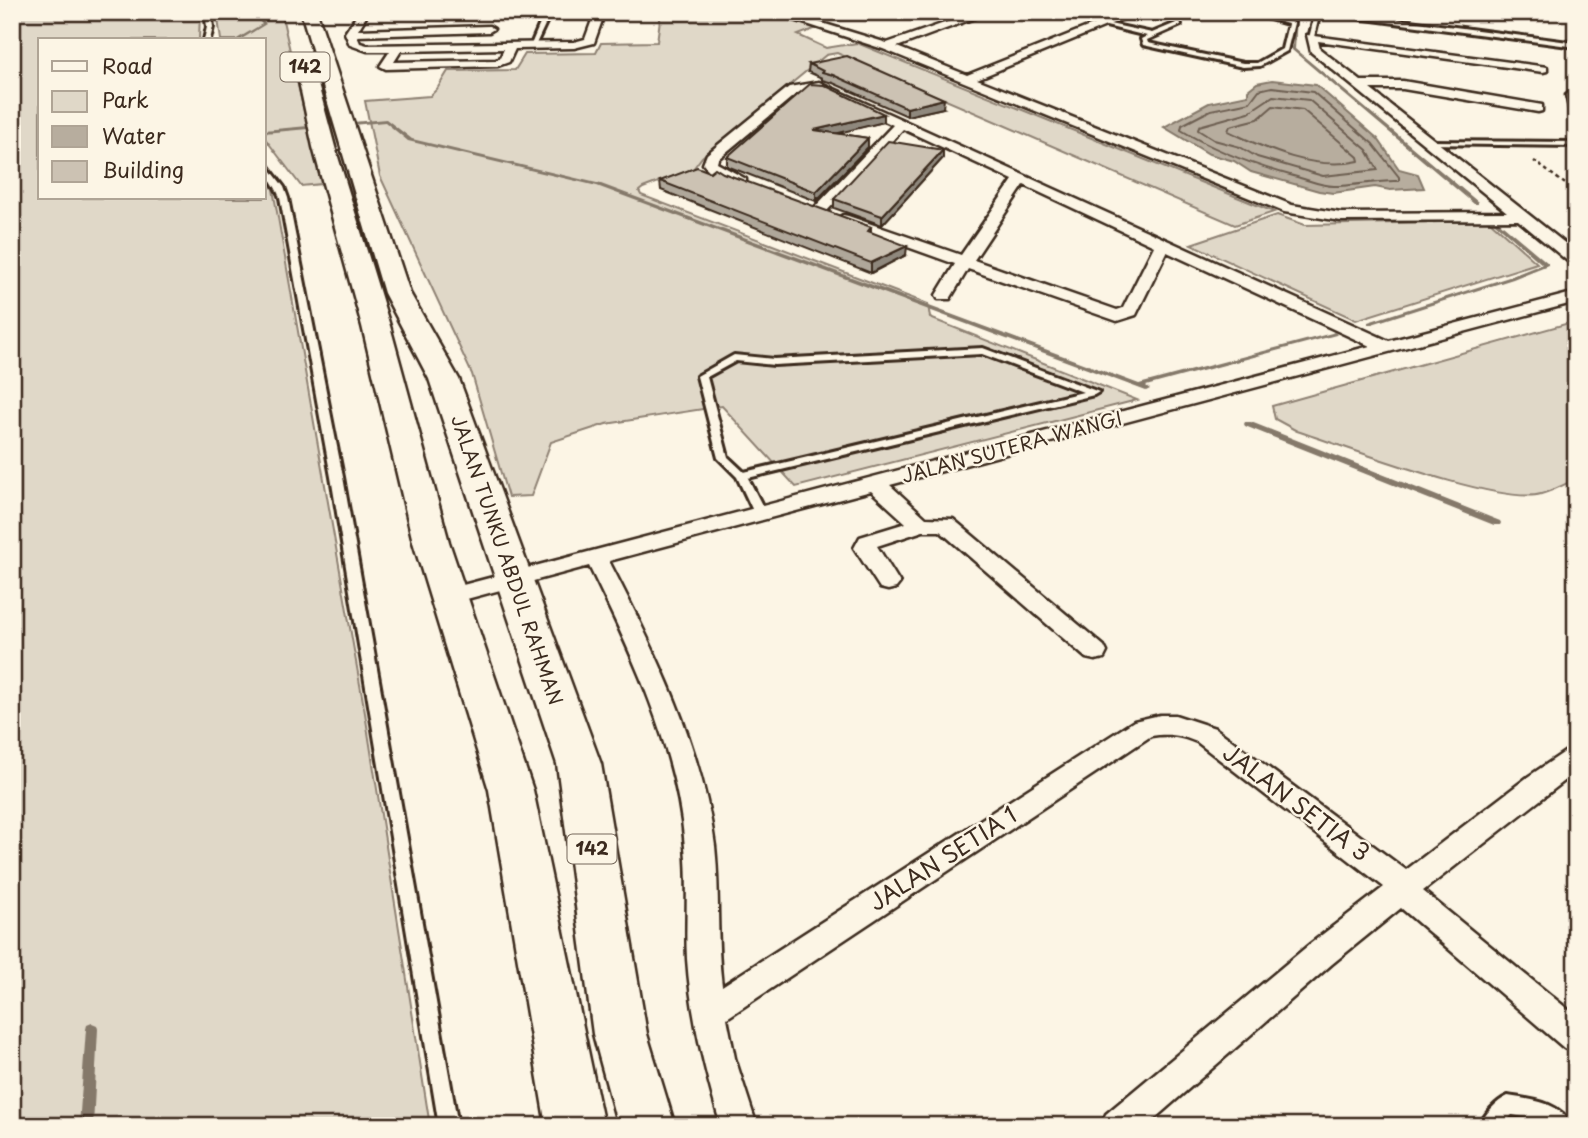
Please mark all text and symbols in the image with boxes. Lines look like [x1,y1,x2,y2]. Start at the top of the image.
legend [38,38,266,200]
text: Road [102,49,153,81]
road number: 142 [280,52,330,82]
text: Park [102,83,149,115]
text: Water [102,119,166,151]
text: Building [102,153,184,185]
street label: JALAN SUTERA WANGI [898,403,1125,489]
street label: JALAN TUNKU ABDUL RAHMAN [445,411,571,708]
street label: JALAN SETIA 3 [1216,735,1378,869]
street label: JALAN SETIA 1 [861,797,1023,919]
road number: 142 [568,834,616,864]

